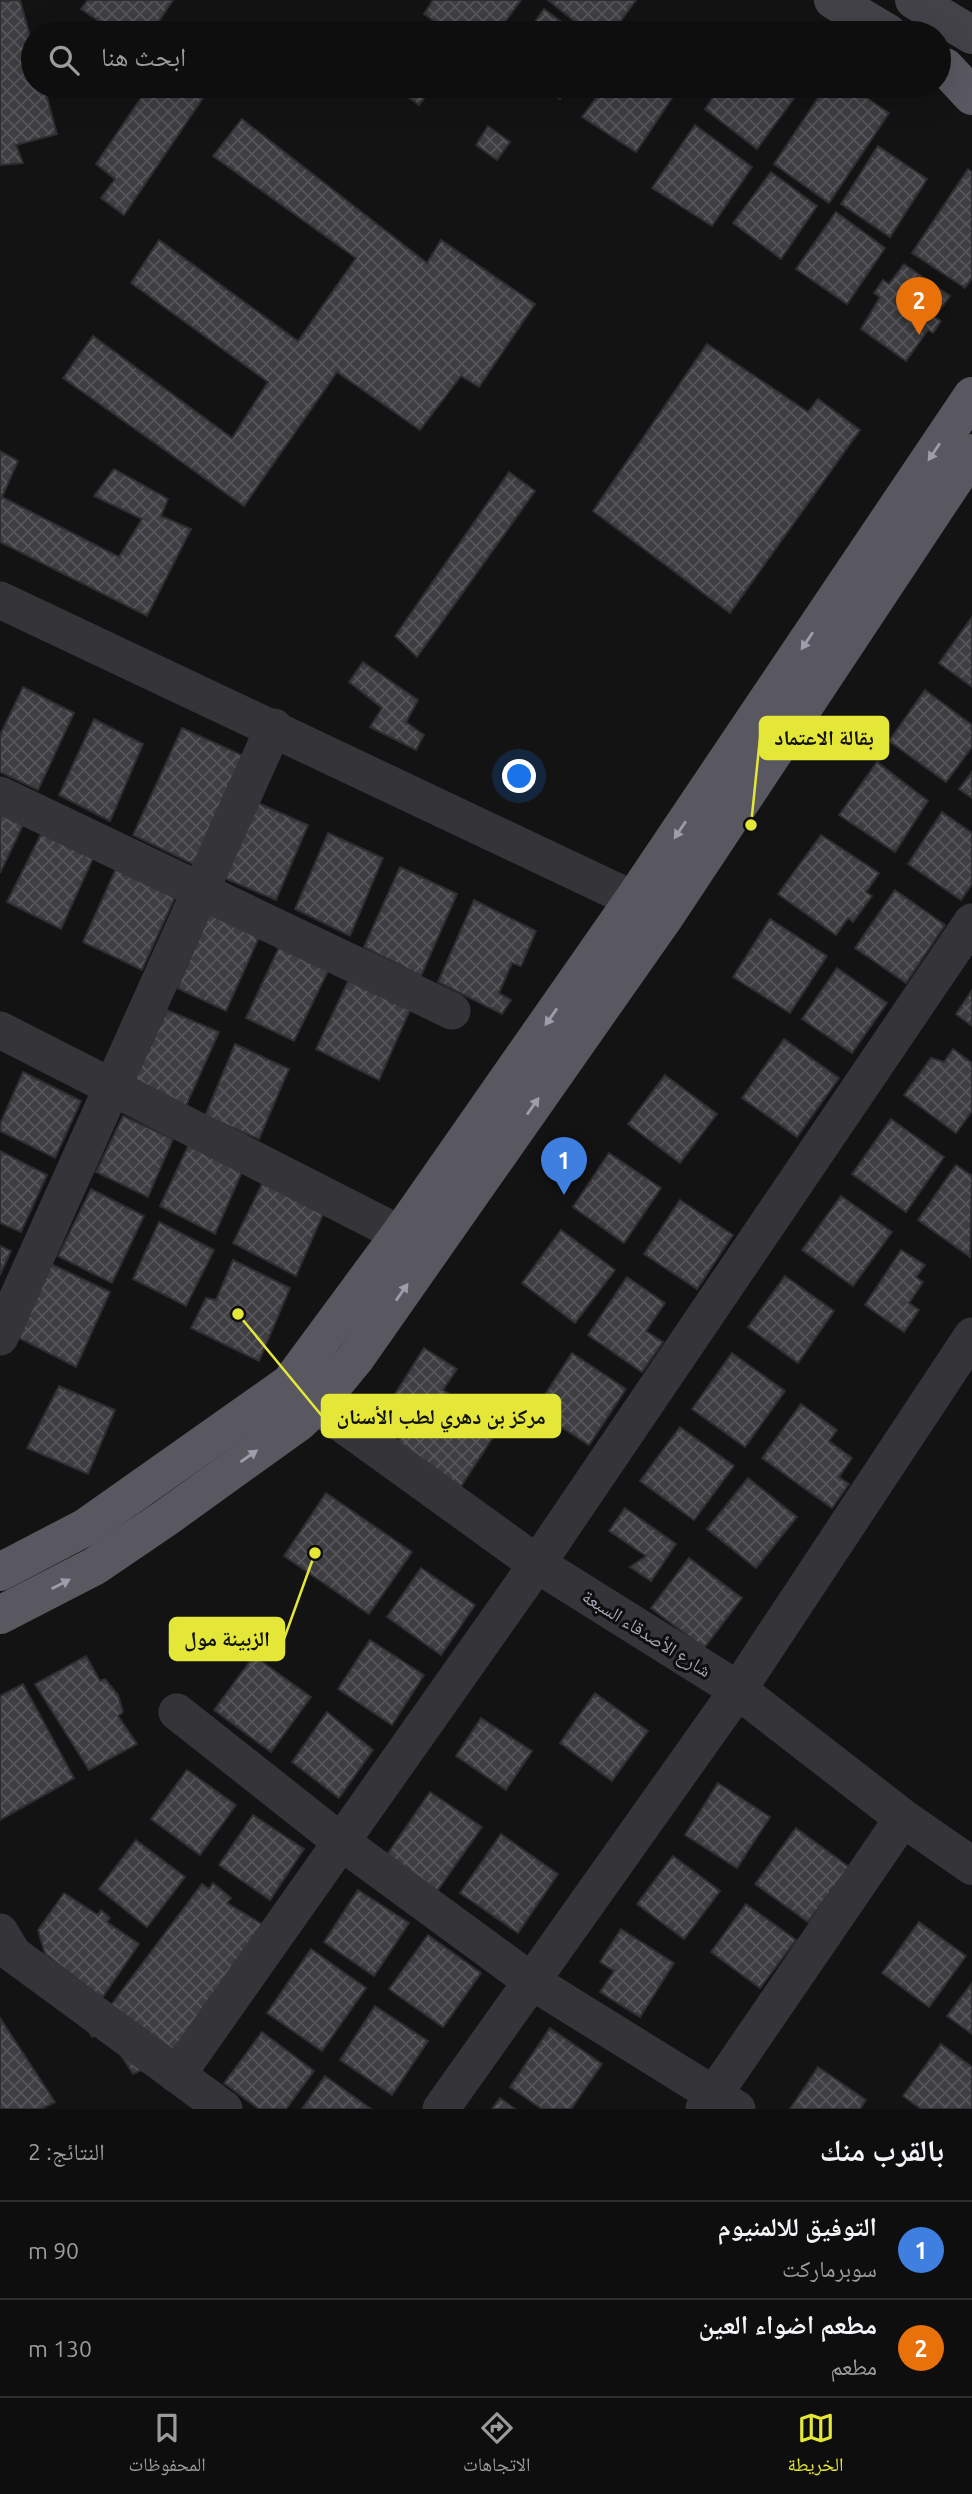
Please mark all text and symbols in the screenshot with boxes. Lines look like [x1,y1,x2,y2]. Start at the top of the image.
search box [21,21,951,98]
icon: search [45,41,83,79]
text: ابحث هنا [101,42,186,71]
pin: 2 [896,277,942,335]
one-way arrow [928,443,941,462]
one-way arrow [800,632,814,650]
callout: بقالة الاعتماد [760,717,888,759]
text: بقالة الاعتماد [774,725,874,750]
your location [502,759,536,793]
one-way arrow [673,821,687,839]
one-way arrow [544,1008,558,1026]
one-way arrow [526,1097,540,1115]
pin: 1 [541,1137,587,1195]
one-way arrow [395,1283,409,1301]
callout: مركز بن دهري لطب الأسنان [322,1395,560,1437]
text: مركز بن دهري لطب الأسنان [336,1404,546,1433]
one-way arrow [239,1450,258,1463]
one-way arrow [51,1578,71,1590]
street label: شارع الأصدقاء السبعة [578,1585,715,1682]
callout: الزبينة مول [170,1618,284,1660]
text: الزبينة مول [184,1626,270,1652]
text: بالقرب منك [820,2133,944,2167]
text: النتائج: 2 [28,2139,105,2164]
text: التوفيق للالمنيوم [718,2212,877,2241]
text: 90 m [28,2238,79,2263]
text: 1 [915,2238,928,2263]
text: سوبرماركت [782,2256,877,2281]
text: مطعم اضواء العين [698,2310,877,2339]
text: 130 m [28,2336,92,2361]
text: 2 [915,2336,928,2361]
text: مطعم [830,2354,877,2379]
tab: المحفوظات [129,2409,206,2483]
tab: الاتجاهات [463,2409,530,2483]
tab: الخريطة [788,2409,843,2483]

